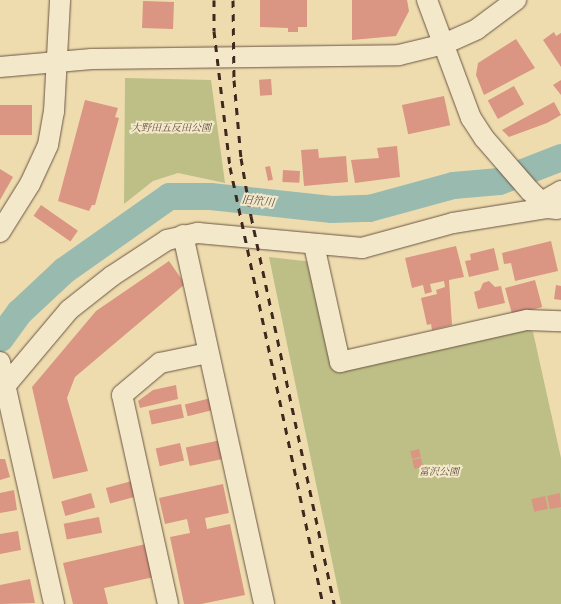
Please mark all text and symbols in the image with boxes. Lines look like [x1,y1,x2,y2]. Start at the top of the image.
park label: 大野田五反田公園 [131,122,211,134]
water label: 旧笊川 [241,193,275,209]
park label: 富沢公園 [419,466,459,478]

